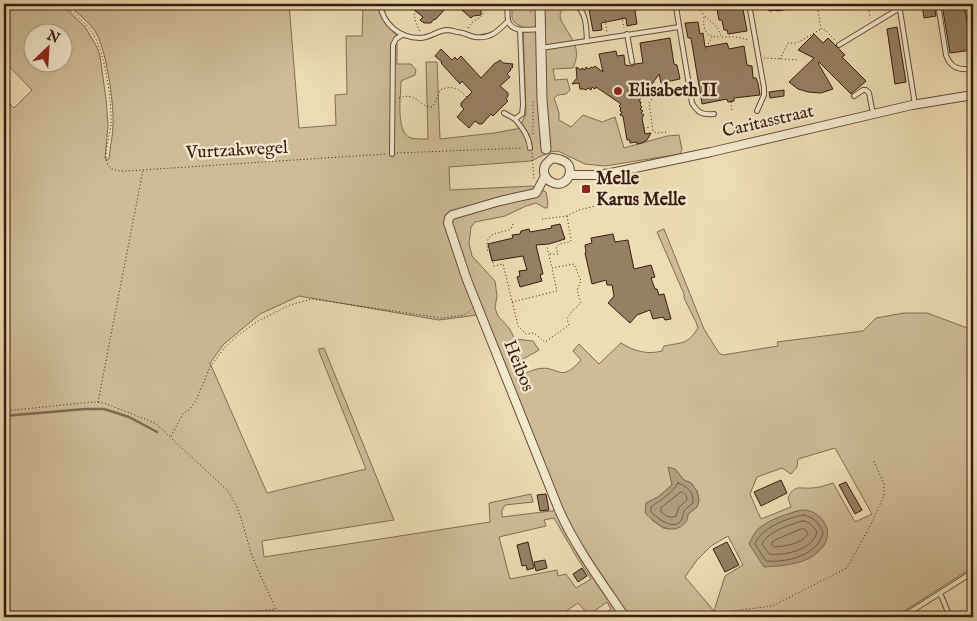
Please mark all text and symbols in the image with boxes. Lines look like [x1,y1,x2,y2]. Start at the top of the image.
north arrow [22,22,72,72]
text: N [43,26,62,48]
place label: Elisabeth II [628,80,718,103]
marker: Elisabeth II [612,85,624,97]
street label: Caritasstraat [720,100,816,144]
street label: Vurtzakwegel [184,137,289,165]
place label: Melle Karus Melle [596,168,687,212]
marker: Melle Karus Melle [580,183,592,195]
street label: Heibos [497,337,539,395]

